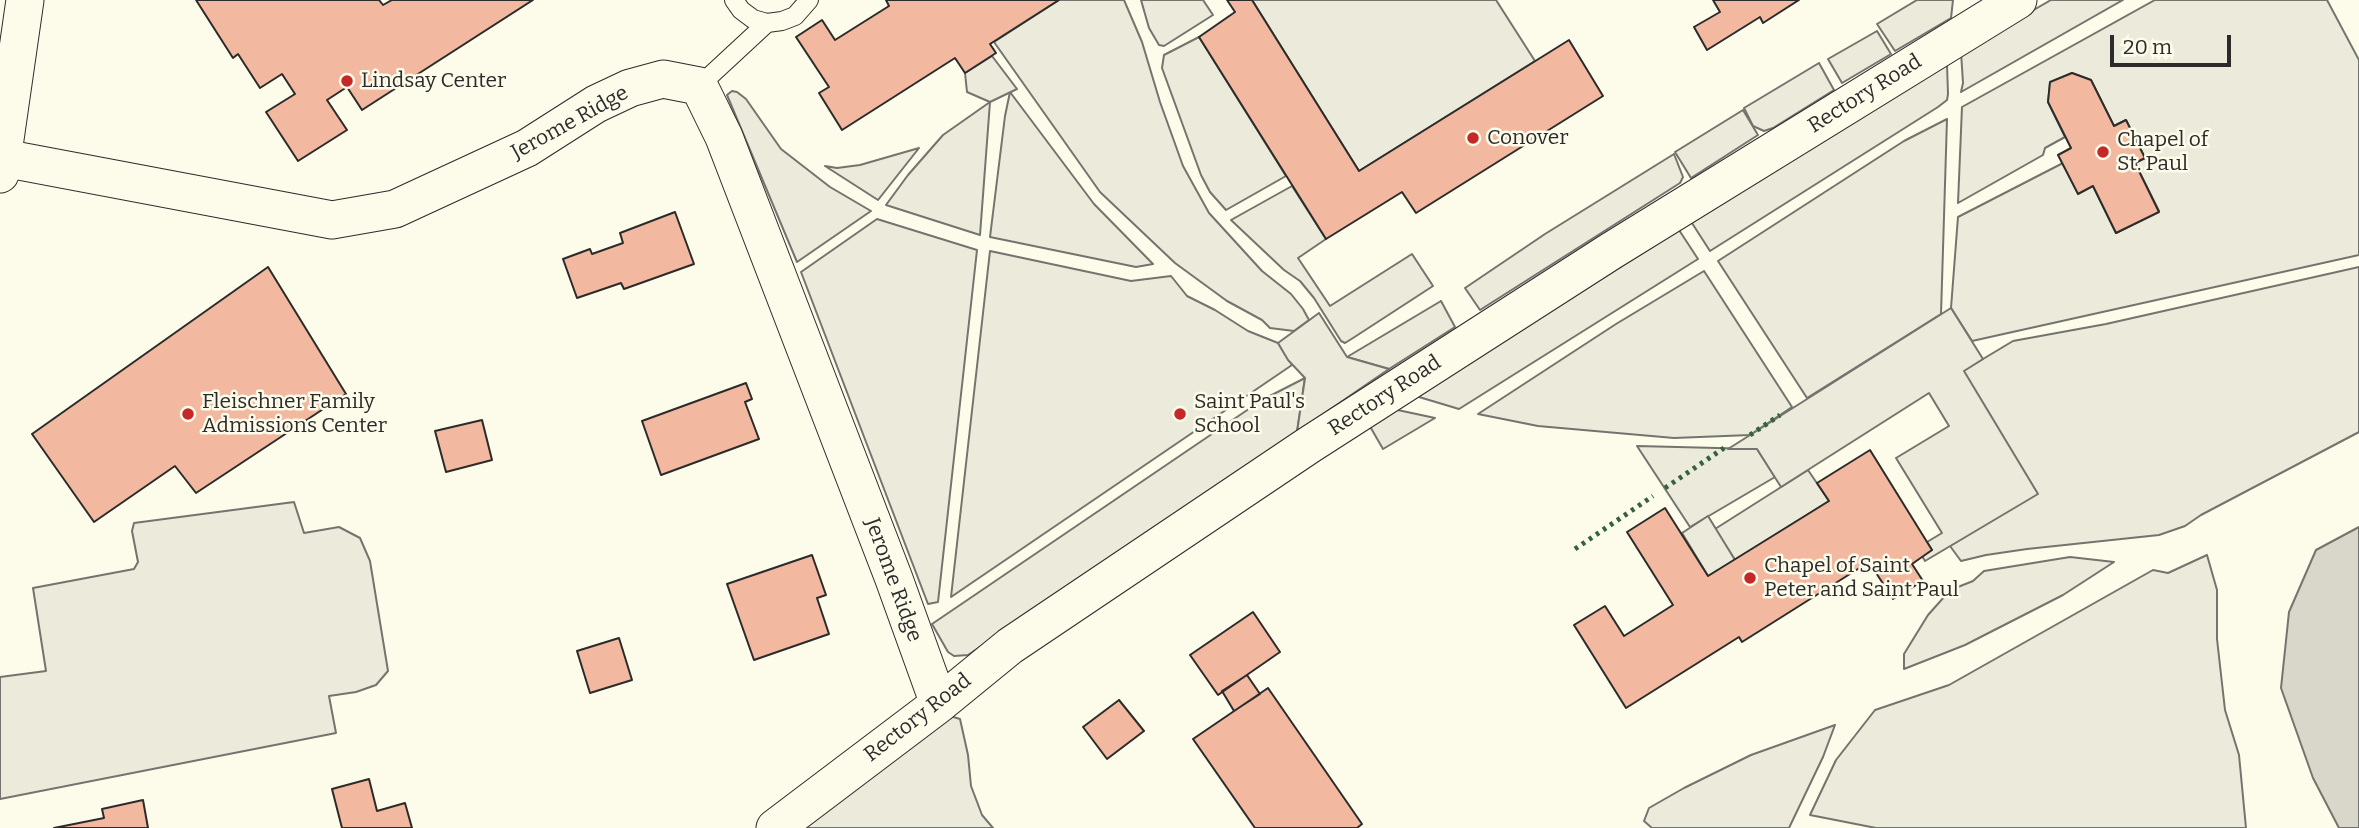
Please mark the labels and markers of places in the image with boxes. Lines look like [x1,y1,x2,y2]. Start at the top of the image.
place label: Lindsay Center [361,68,506,94]
marker: Lindsay Center [339,73,355,89]
place label: Conover [1487,125,1568,151]
place label: Chapel of St. Paul [2117,127,2208,177]
marker: Conover [1465,130,1481,146]
marker: Chapel of St. Paul [2095,144,2111,160]
place label: Fleischner Family Admissions Center [202,389,387,439]
place label: Saint Paul's School [1194,389,1305,439]
marker: Fleischner Family Admissions Center [180,406,196,422]
marker: Saint Paul's School [1172,406,1188,422]
place label: Chapel of Saint Peter and Saint Paul [1764,553,1959,603]
marker: Chapel of Saint Peter and Saint Paul [1742,570,1758,586]

